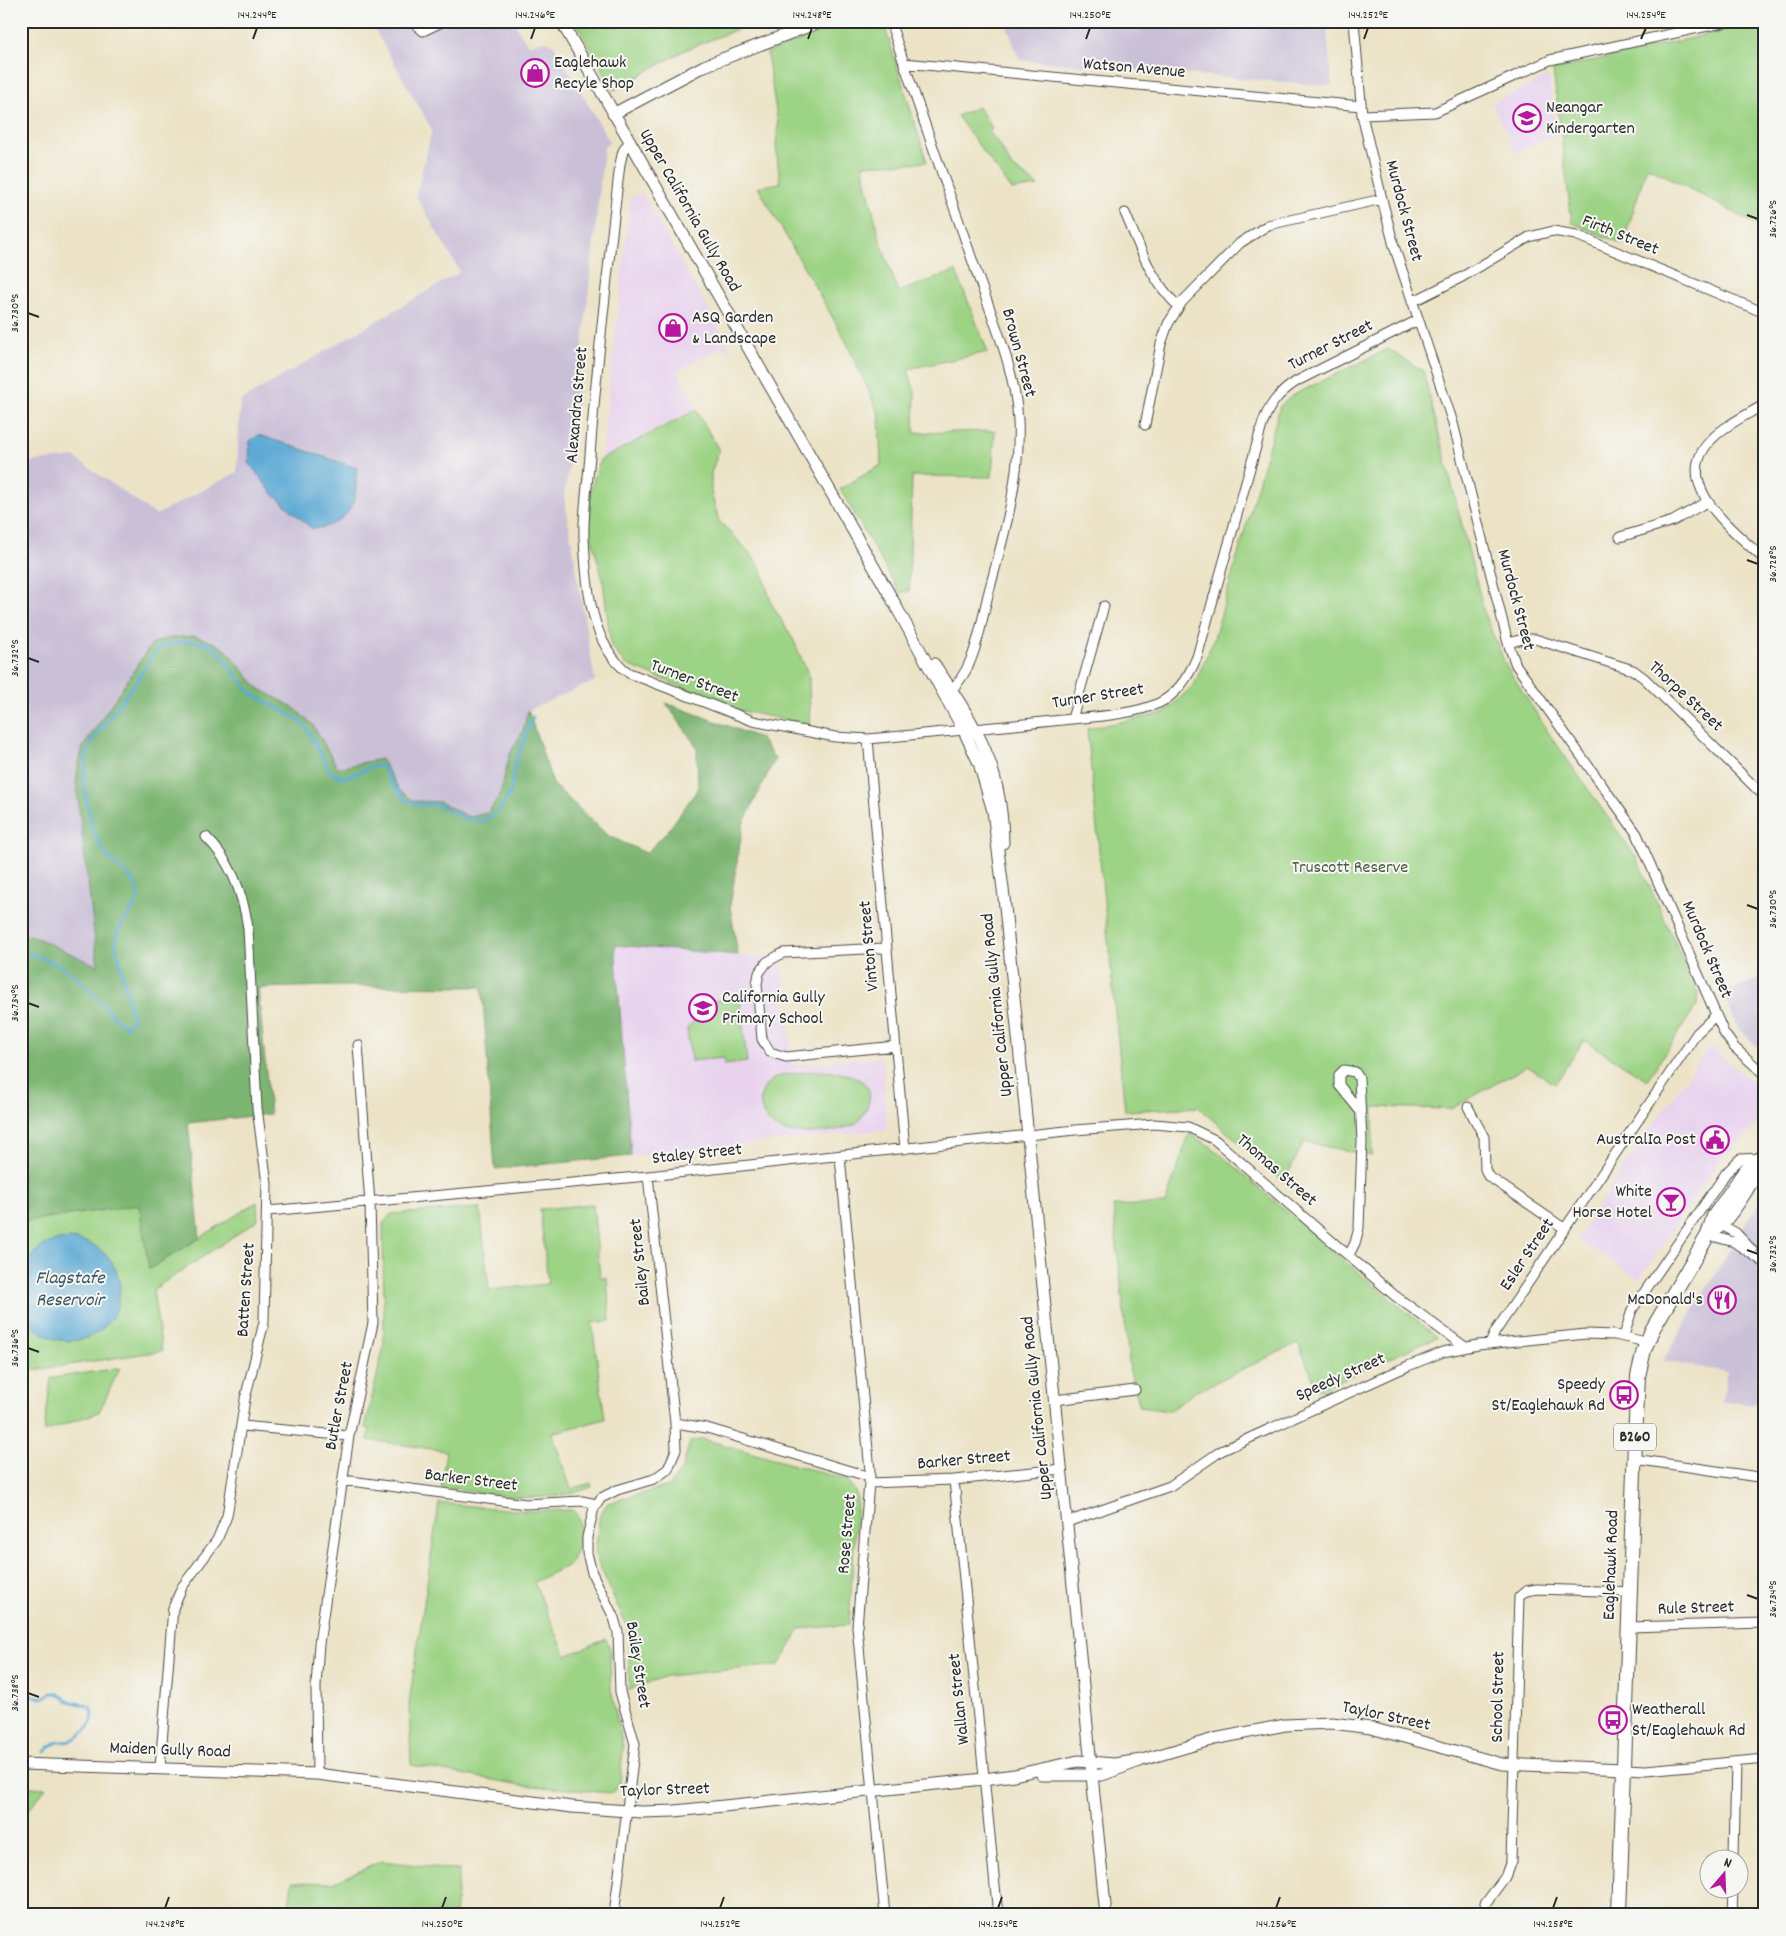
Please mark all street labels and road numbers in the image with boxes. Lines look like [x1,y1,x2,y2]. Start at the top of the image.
street label: Watson Avenue [1082,52,1186,86]
street label: Upper California Gully Road [632,125,746,297]
street label: Murdock Street [1377,158,1429,265]
street label: Firth Street [1578,209,1662,263]
street label: Brown Street [994,306,1042,401]
street label: Turner Street [1284,314,1378,378]
street label: Alexandra Street [560,345,596,464]
street label: Murdock Street [1489,547,1541,654]
street label: Turner Street [646,654,742,710]
street label: Thorpe Street [1642,656,1728,739]
street label: Turner Street [1050,677,1146,717]
street label: Murdock Street [1674,897,1738,1003]
street label: Vinton Street [854,899,886,992]
street label: Upper California Gully Road [976,912,1020,1098]
street label: Thomas Street [1230,1129,1322,1213]
street label: Staley Street [651,1138,744,1172]
street label: Esler Street [1495,1214,1562,1296]
street label: Bailey Street [624,1217,658,1307]
street label: Batten Street [231,1242,263,1338]
street label: Upper California Gully Road [1016,1315,1060,1501]
street label: Speedy Street [1292,1347,1390,1409]
street label: Butler Street [319,1359,361,1452]
road number: B260 [1614,1424,1656,1450]
street label: Barker Street [916,1444,1012,1478]
street label: Barker Street [423,1463,519,1499]
street label: Rose Street [832,1493,864,1575]
street label: Eaglehawk Road [1598,1510,1626,1620]
street label: Rule Street [1657,1595,1735,1623]
street label: Bailey Street [618,1620,656,1711]
street label: School Street [1486,1651,1512,1743]
street label: Wallan Street [943,1652,977,1746]
street label: Taylor Street [1339,1695,1433,1739]
street label: Maiden Gully Road [109,1736,231,1766]
street label: Taylor Street [620,1777,711,1805]

